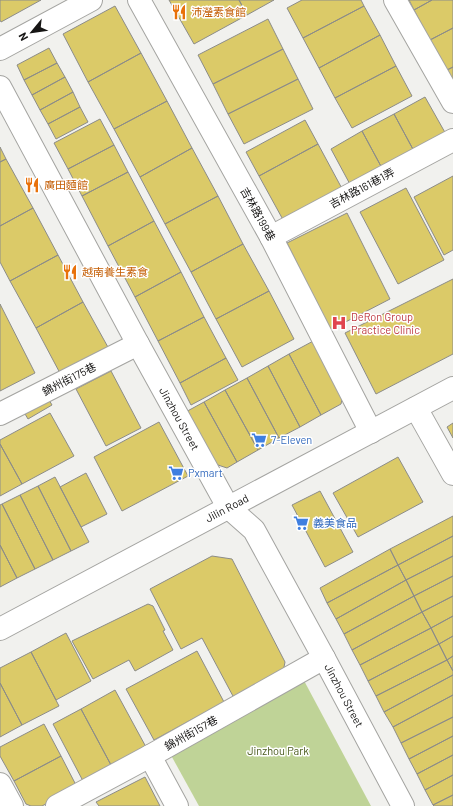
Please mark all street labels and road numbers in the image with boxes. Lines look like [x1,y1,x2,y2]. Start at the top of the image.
street label: 吉林路161巷1弄 [327,165,397,210]
street label: 吉林路199巷 [238,185,278,243]
street label: 錦州街175巷 [40,359,98,398]
street label: Jinzhou Street [157,385,202,452]
street label: Jilin Road [203,491,250,525]
street label: Jinzhou Street [322,661,367,729]
street label: 錦州街157巷 [162,713,220,752]

